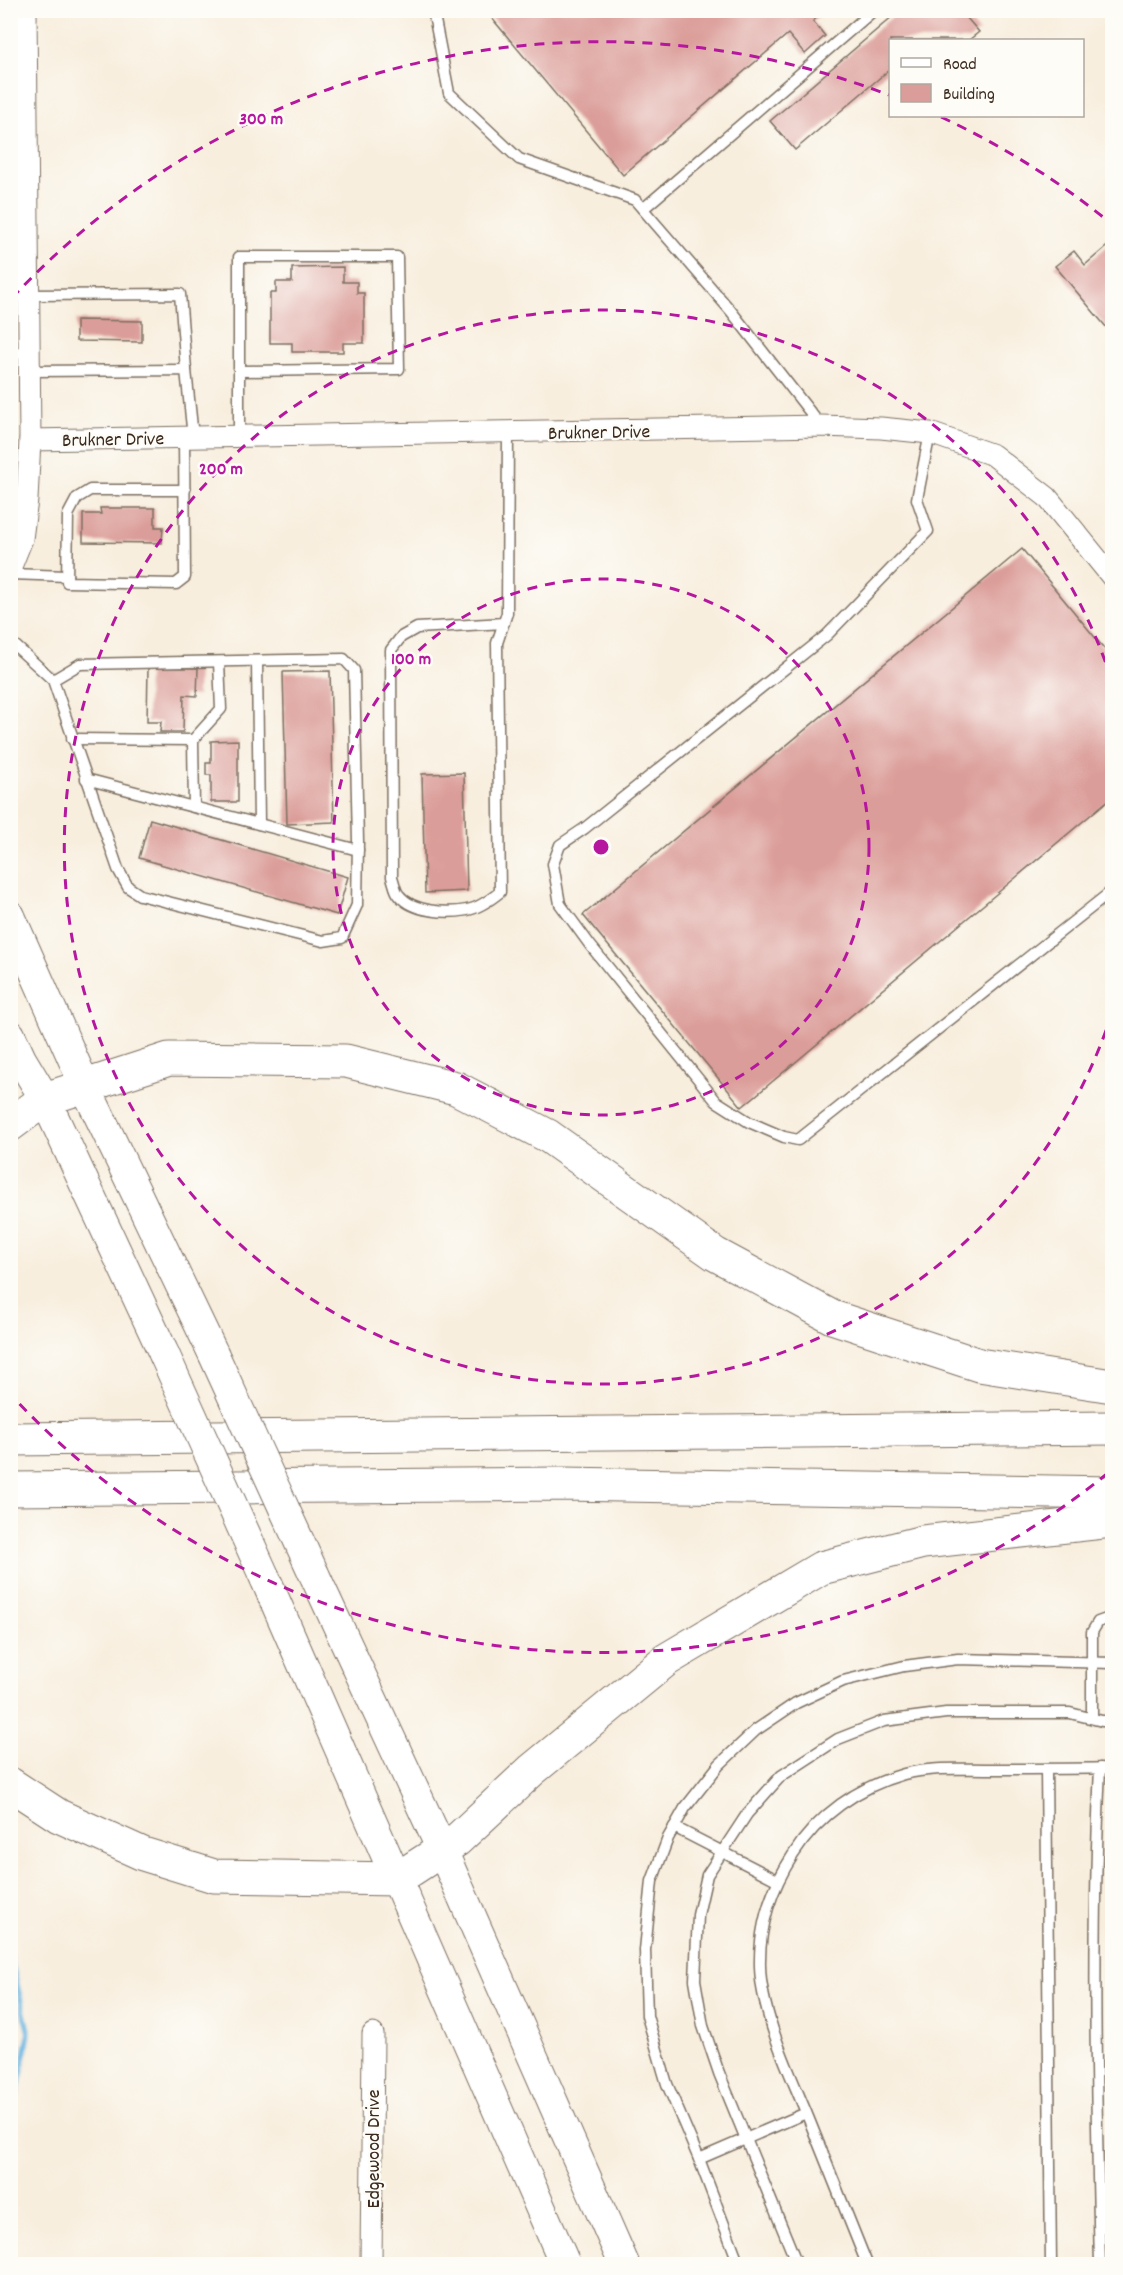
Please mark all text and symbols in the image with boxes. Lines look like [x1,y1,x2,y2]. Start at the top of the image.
legend [889,39,1084,117]
text: Road [943,53,977,78]
text: Building [943,83,995,108]
text: 300 m [239,108,283,133]
street label: Brukner Drive [548,419,651,449]
street label: Brukner Drive [62,426,165,456]
text: 200 m [199,458,243,483]
text: 100 m [391,648,431,673]
centre of rings [591,837,611,857]
street label: Edgewood Drive [361,2089,389,2209]

